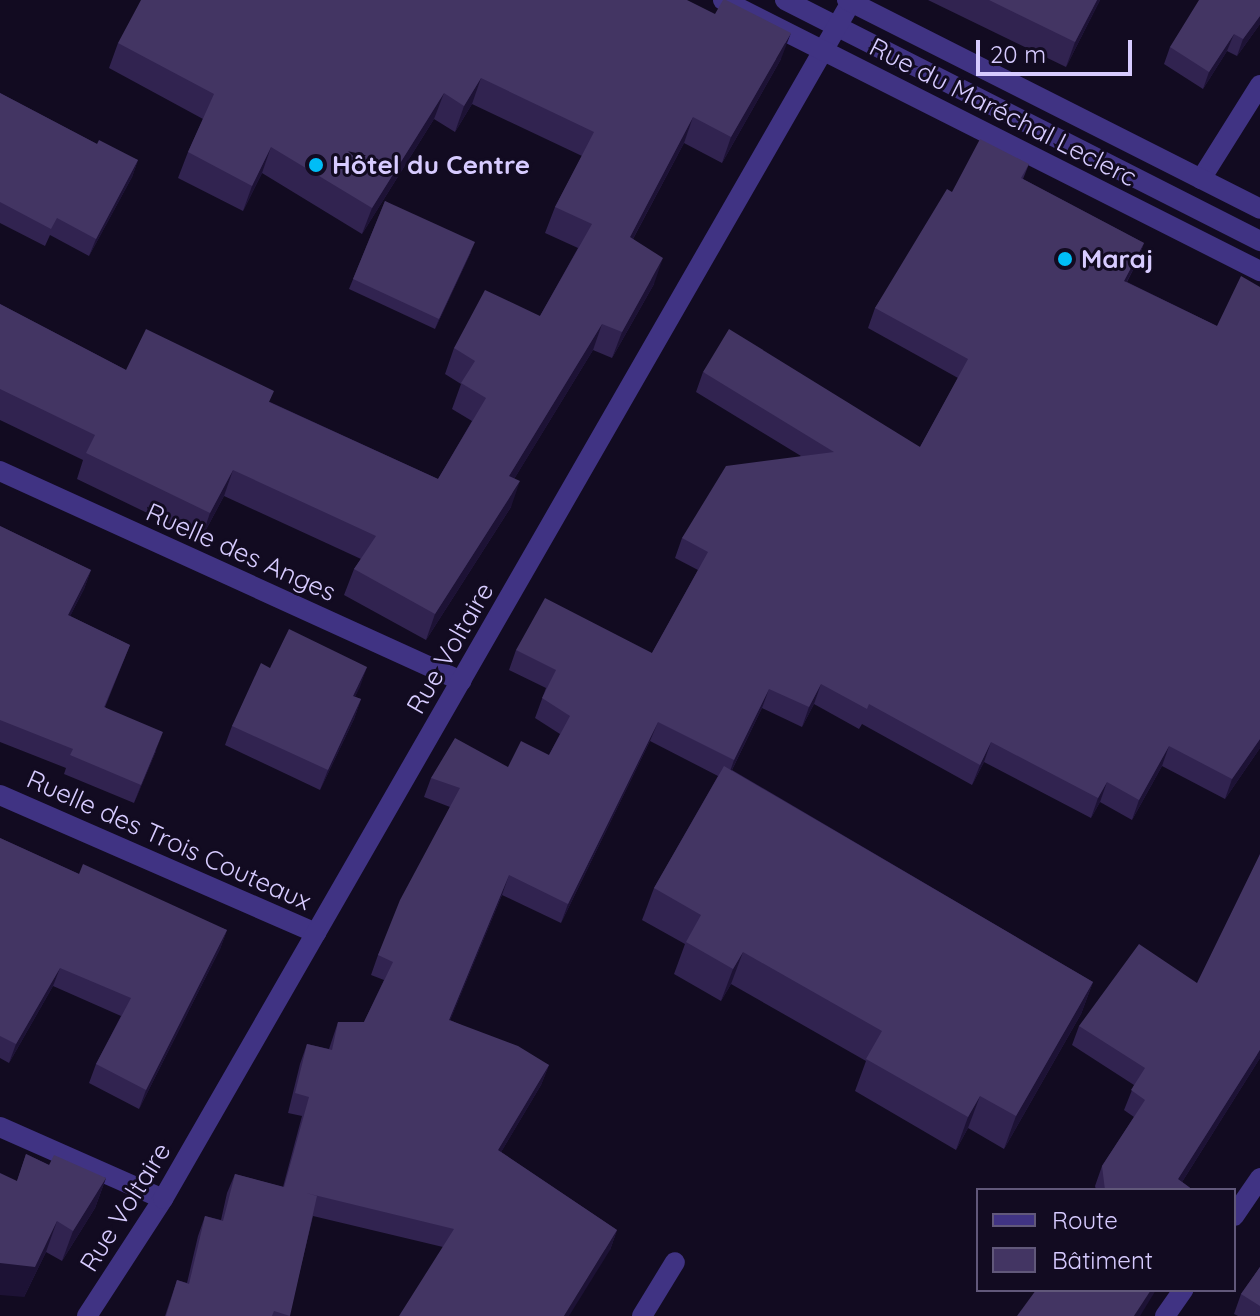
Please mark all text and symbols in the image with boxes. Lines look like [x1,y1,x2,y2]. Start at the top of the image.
scale bar [980,24,1136,74]
street label: Rue du Maréchal Leclerc [864,31,1142,193]
text: 20 m [990,39,1046,69]
place label: Hôtel du Centre [332,149,530,181]
marker: Hôtel du Centre [307,156,325,174]
place label: Maraj [1081,243,1153,275]
marker: Maraj [1056,250,1074,268]
street label: Ruelle des Anges [141,496,341,608]
street label: Rue Voltaire [400,577,500,719]
street label: Ruelle des Trois Couteaux [22,763,316,917]
street label: Rue Voltaire [73,1137,177,1277]
legend [976,1188,1236,1292]
text: Route [1052,1205,1118,1235]
text: Bâtiment [1052,1245,1153,1275]

